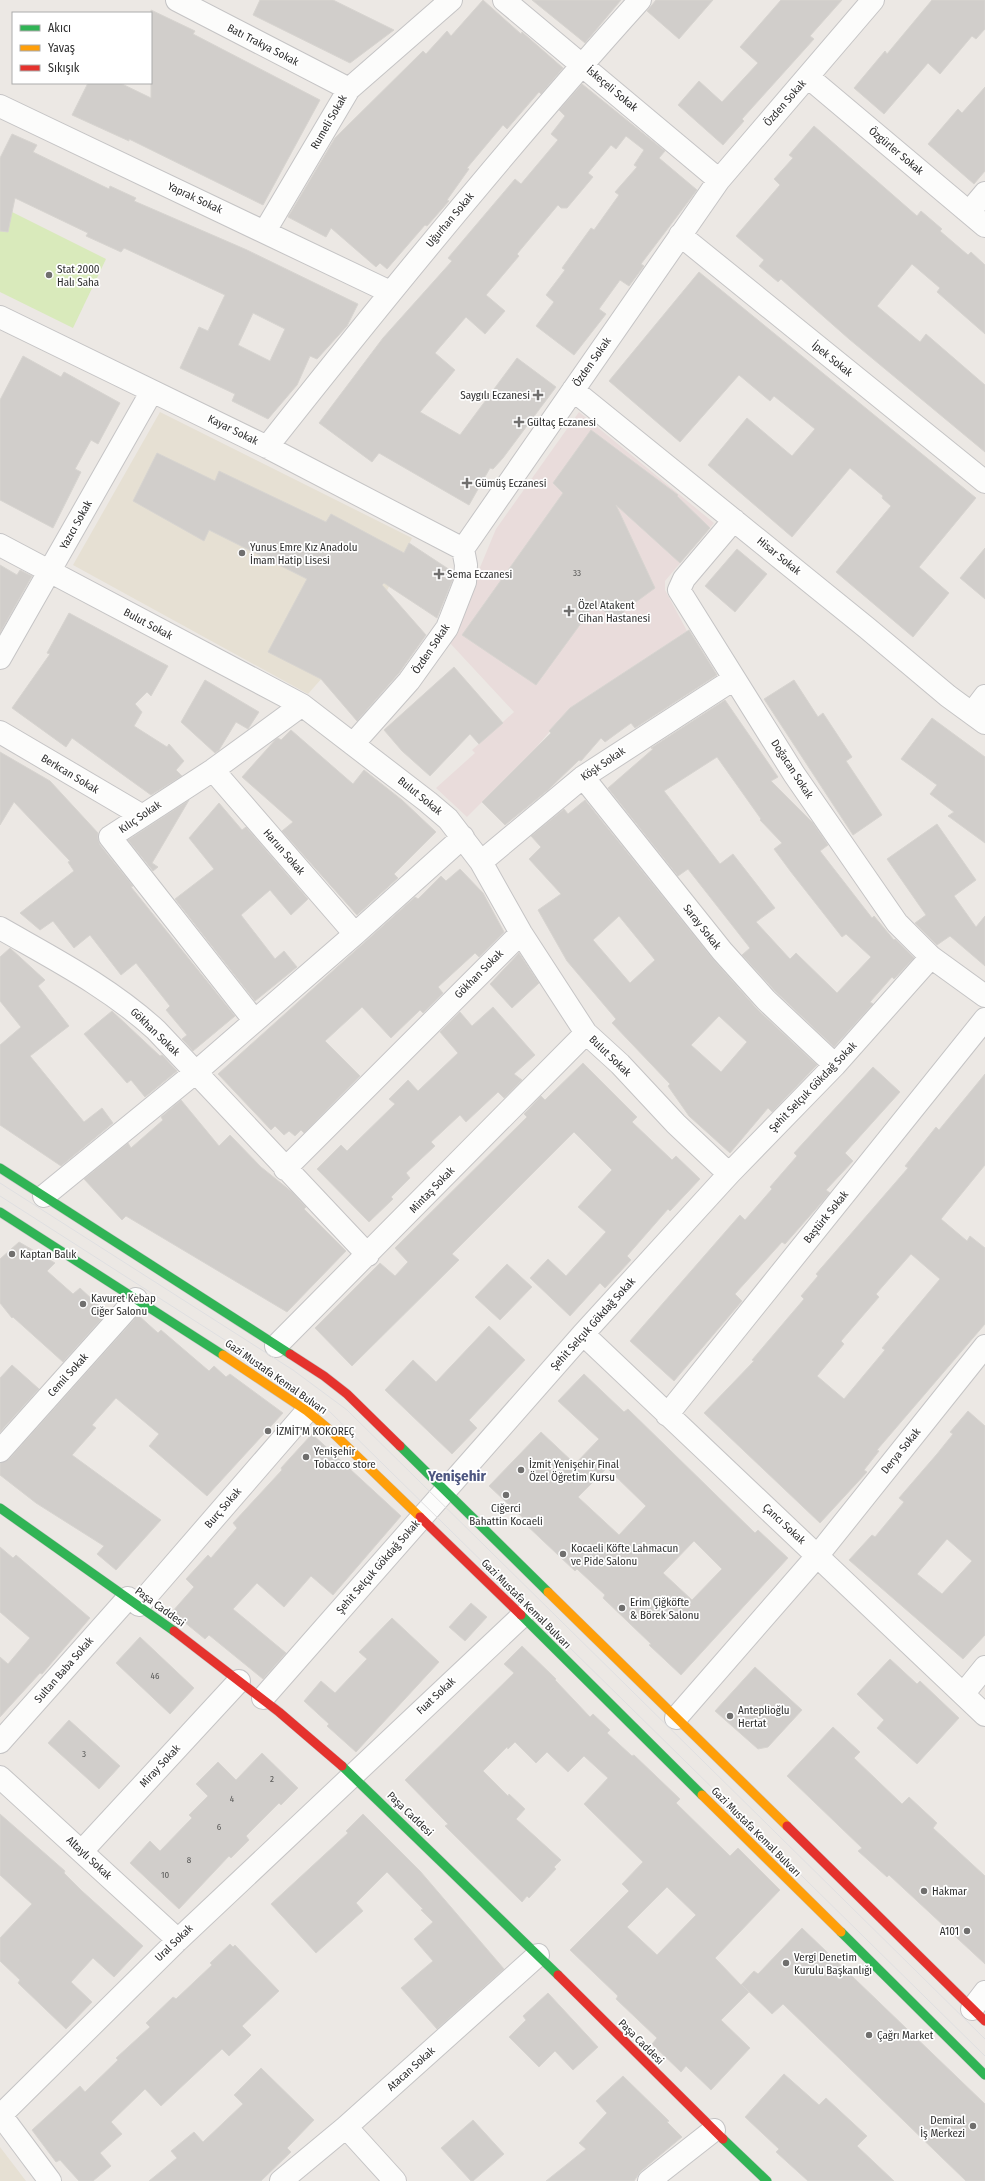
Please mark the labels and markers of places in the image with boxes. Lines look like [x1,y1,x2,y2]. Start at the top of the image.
place label: Stat 2000 Halı Saha [57,263,100,289]
marker: Stat 2000 Halı Saha [44,270,54,280]
place label: Saygılı Eczanesi [460,389,530,402]
marker: Saygılı Eczanesi [533,390,543,400]
place label: Gültaç Eczanesi [527,416,596,429]
marker: Gültaç Eczanesi [514,417,524,427]
place label: Gümüş Eczanesi [475,477,547,490]
marker: Gümüş Eczanesi [462,478,472,488]
place label: Yunus Emre Kız Anadolu İmam Hatip Lisesi [250,541,357,567]
marker: Yunus Emre Kız Anadolu İmam Hatip Lisesi [237,548,247,558]
place label: Sema Eczanesi [447,568,513,581]
marker: Sema Eczanesi [434,569,444,579]
place label: Özel Atakent Cihan Hastanesi [578,599,650,625]
marker: Özel Atakent Cihan Hastanesi [563,605,575,617]
place label: Kaptan Balık [20,1248,77,1261]
marker: Kaptan Balık [7,1249,17,1259]
place label: Kavuret Kebap Ciğer Salonu [91,1292,156,1318]
marker: Kavuret Kebap Ciğer Salonu [78,1299,88,1309]
place label: İZMİT'M KOKOREÇ [276,1424,355,1438]
marker: İZMİT'M KOKOREÇ [263,1426,273,1436]
place label: Yenişehir Tobacco store [314,1445,376,1471]
marker: Yenişehir Tobacco store [301,1452,311,1462]
place label: İzmit Yenişehir Final Özel Öğretim Kursu [529,1457,619,1484]
marker: İzmit Yenişehir Final Özel Öğretim Kursu [516,1465,526,1475]
marker: Ciğerci Bahattin Kocaeli [501,1490,511,1500]
place label: Ciğerci Bahattin Kocaeli [469,1502,543,1528]
place label: Kocaeli Köfte Lahmacun ve Pide Salonu [571,1542,678,1568]
marker: Kocaeli Köfte Lahmacun ve Pide Salonu [558,1549,568,1559]
place label: Erim Çiğköfte & Börek Salonu [630,1596,699,1622]
marker: Erim Çiğköfte & Börek Salonu [617,1603,627,1613]
place label: Anteplioğlu Hertat [738,1704,790,1730]
marker: Anteplioğlu Hertat [725,1711,735,1721]
place label: Hakmar [932,1885,967,1898]
marker: Hakmar [919,1886,929,1896]
place label: A101 [940,1925,959,1938]
marker: A101 [962,1926,972,1936]
place label: Vergi Denetim Kurulu Başkanlığı [794,1951,872,1977]
marker: Vergi Denetim Kurulu Başkanlığı [781,1958,791,1968]
place label: Çağrı Market [877,2029,934,2042]
marker: Çağrı Market [864,2030,874,2040]
place label: Demiral İş Merkezi [920,2114,965,2140]
marker: Demiral İş Merkezi [968,2121,978,2131]

